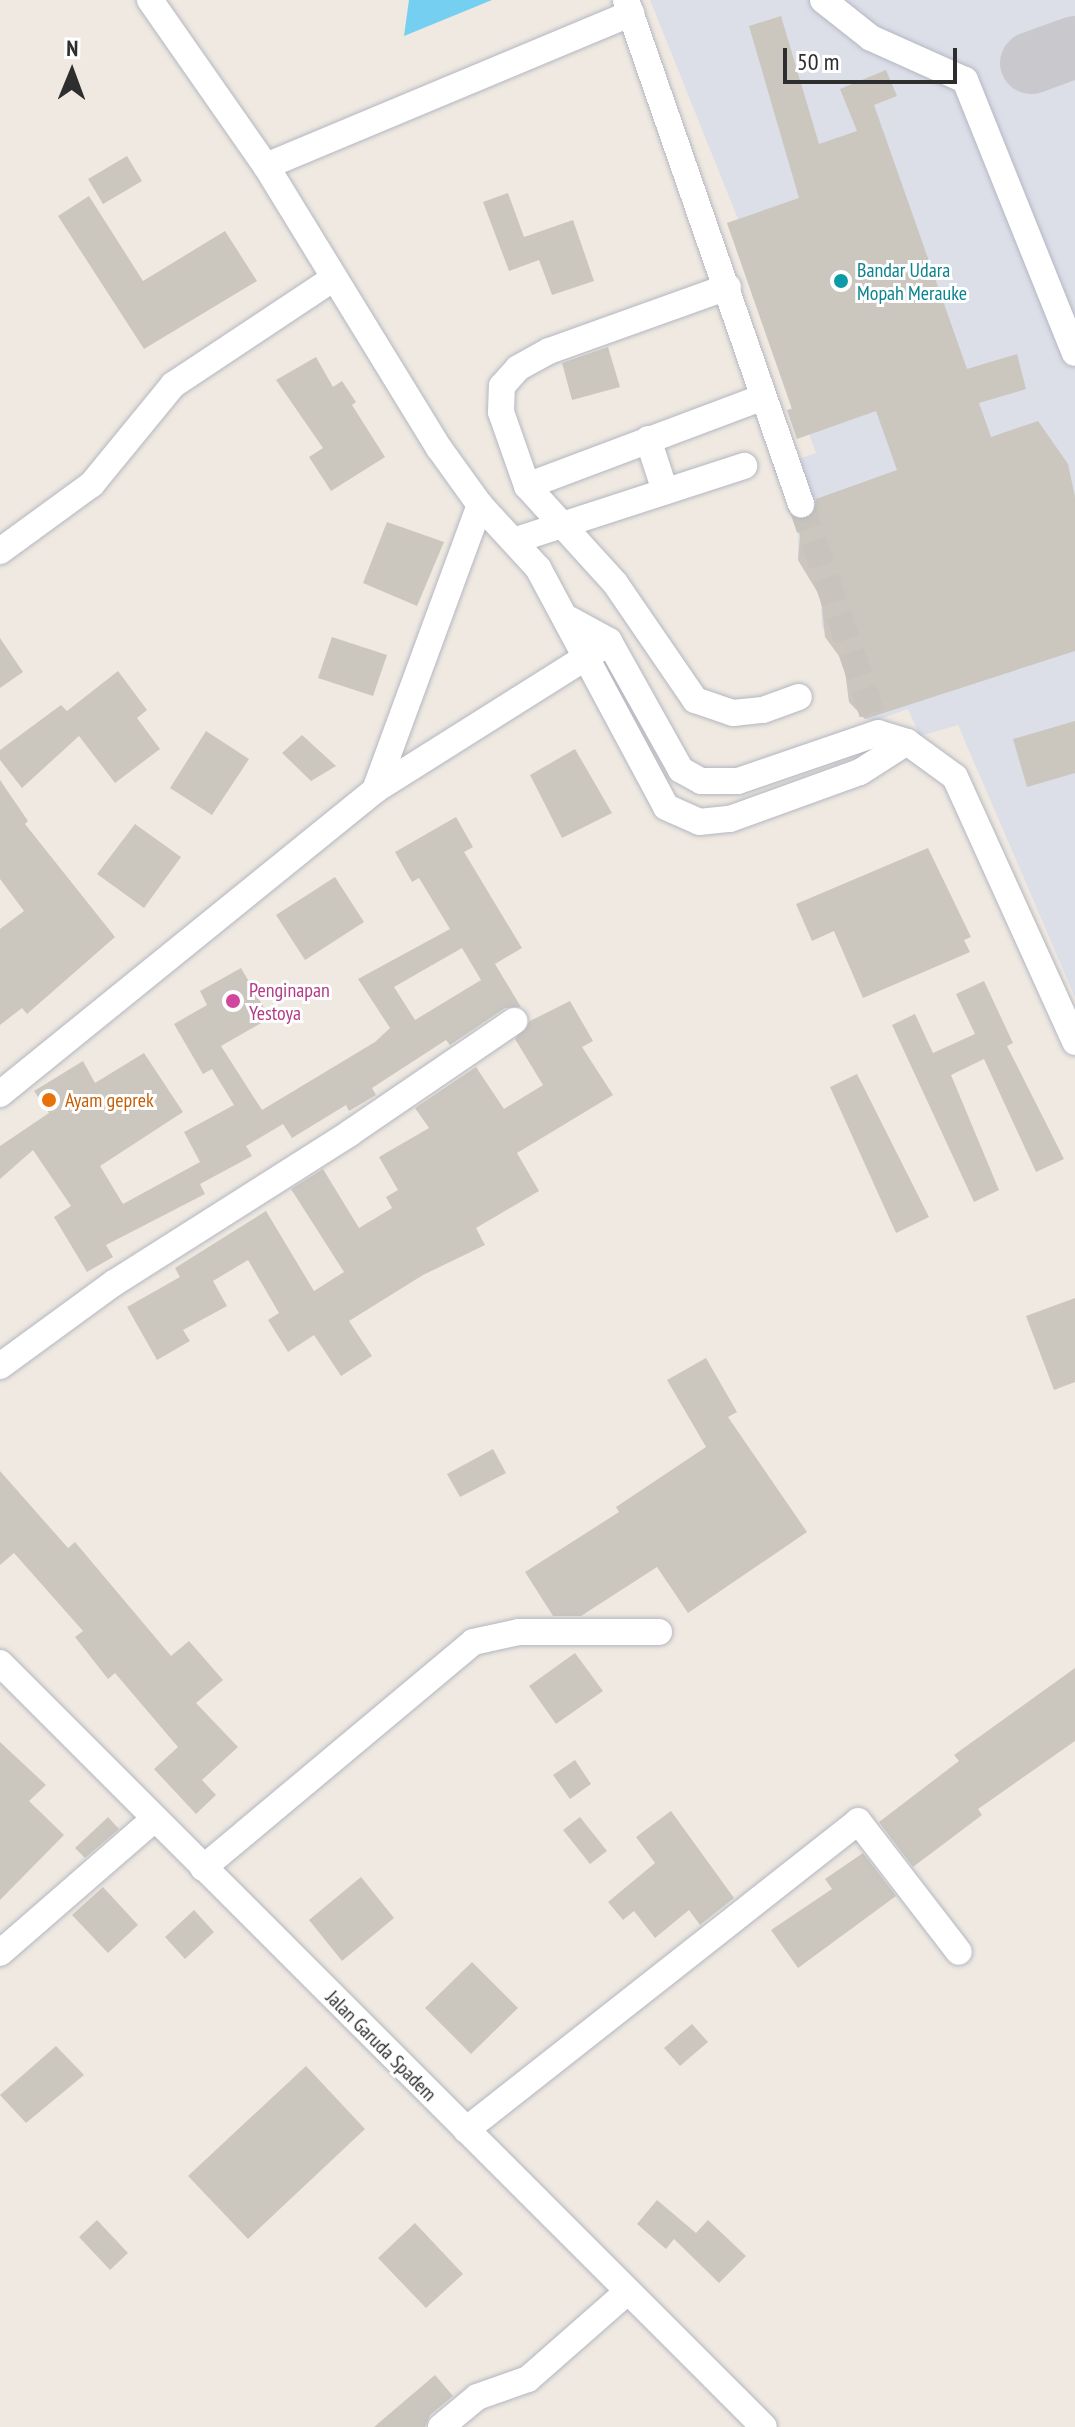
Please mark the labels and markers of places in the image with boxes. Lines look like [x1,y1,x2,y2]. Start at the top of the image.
place label: Bandar Udara Mopah Merauke [857,258,967,305]
marker: Bandar Udara Mopah Merauke [832,272,850,290]
place label: Penginapan Yestoya [249,978,330,1025]
marker: Penginapan Yestoya [224,992,242,1010]
place label: Ayam geprek [65,1088,154,1112]
marker: Ayam geprek [40,1091,58,1109]

